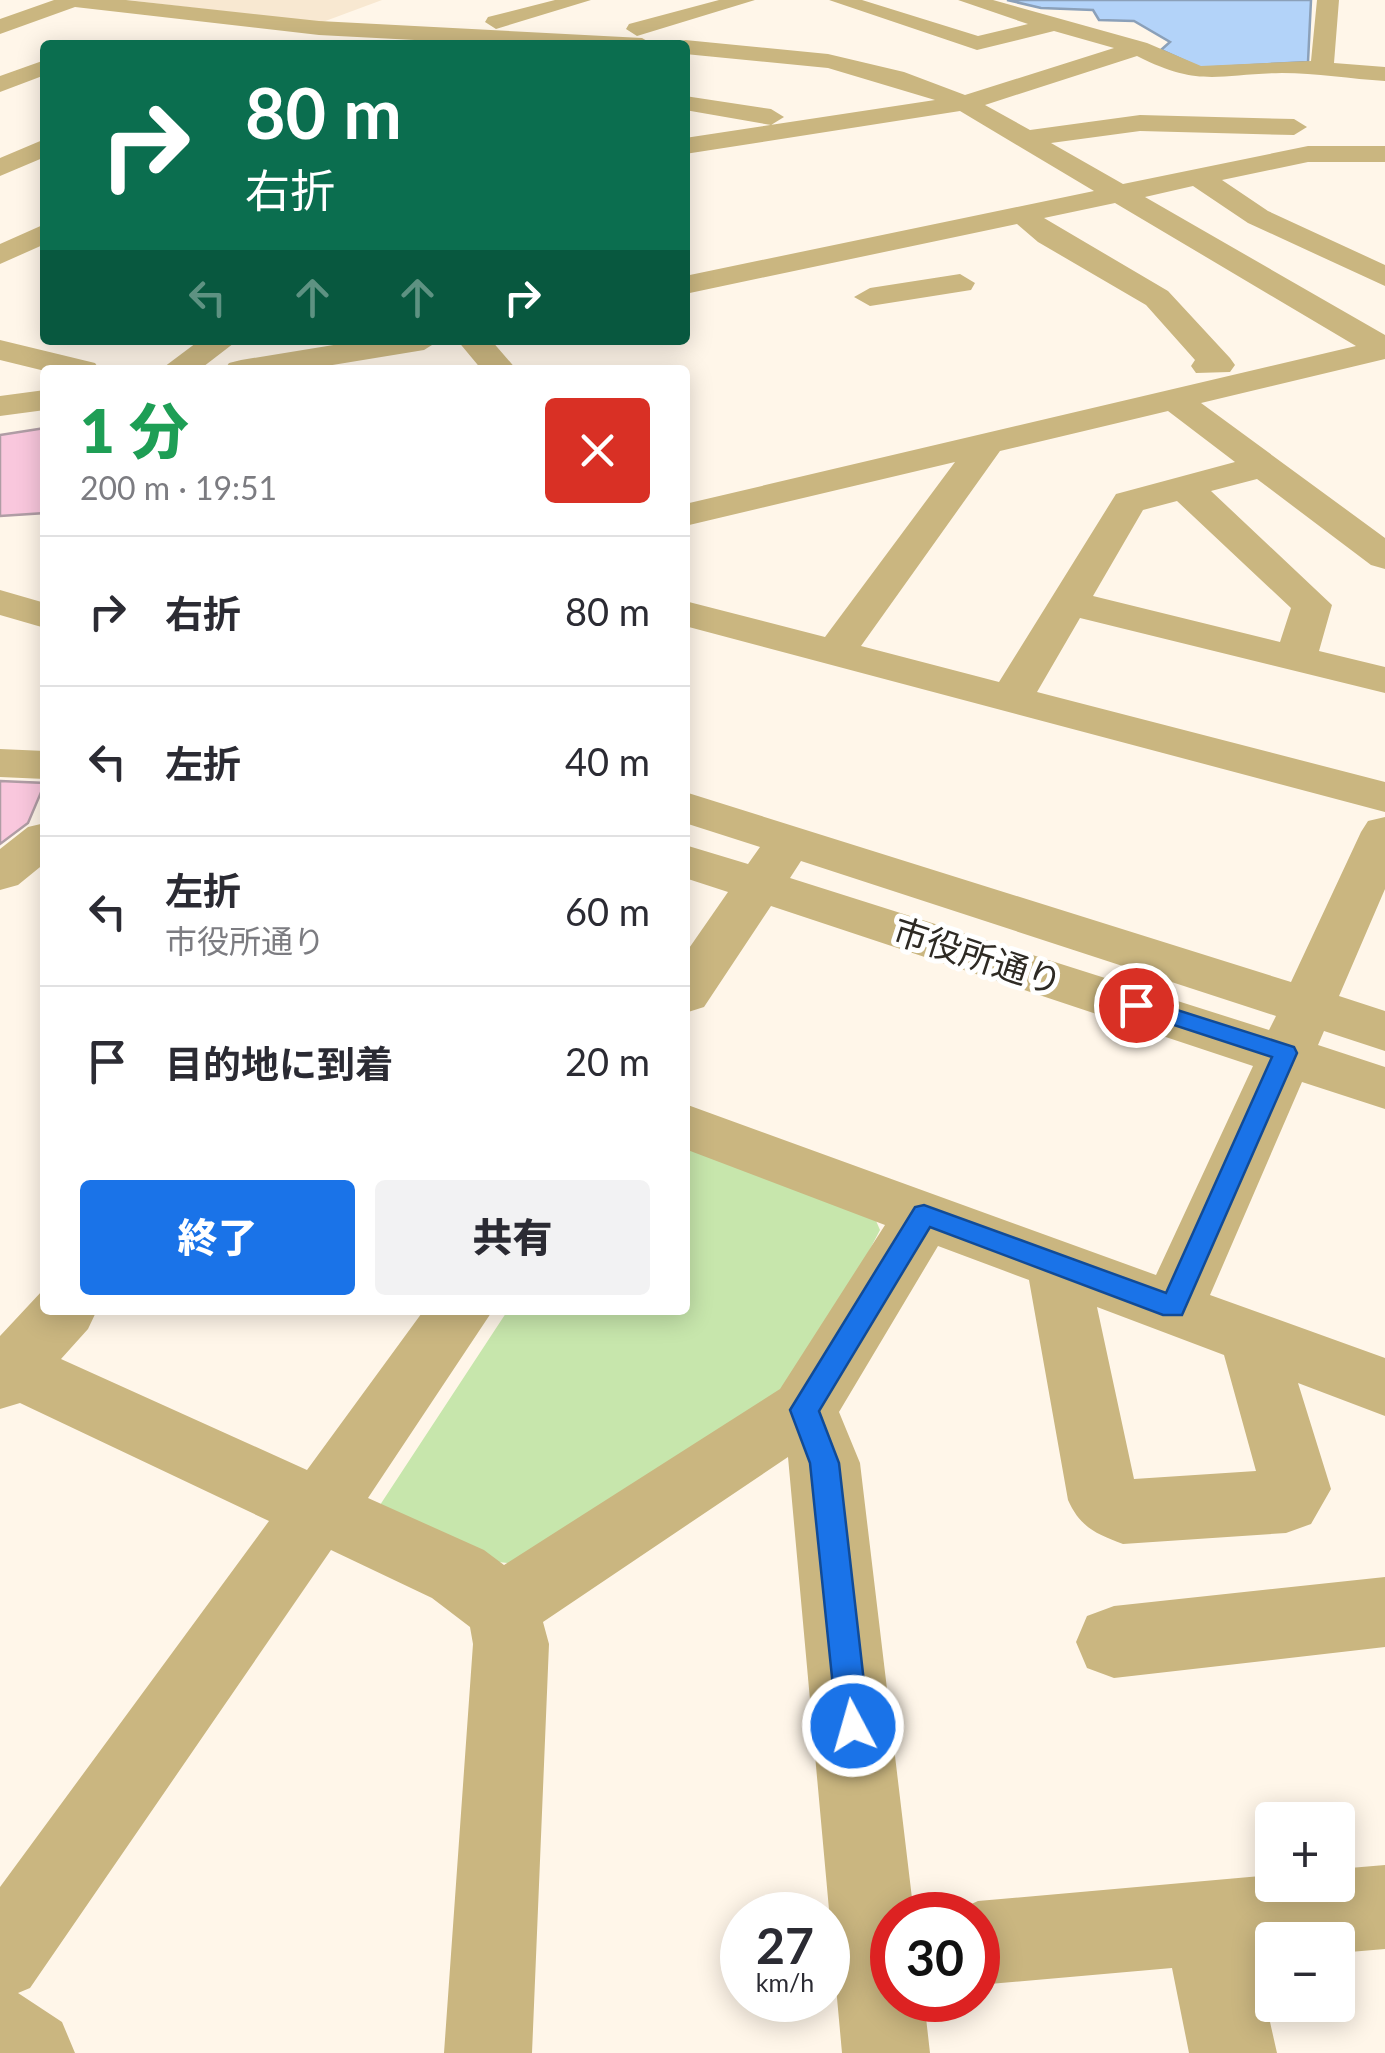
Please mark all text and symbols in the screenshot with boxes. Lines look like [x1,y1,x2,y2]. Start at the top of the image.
text: 80 m [245,70,402,154]
icon: right [80,80,210,210]
text: 右折 [245,163,335,217]
icon: left [180,270,235,325]
icon: ahead [285,270,340,325]
icon: ahead [390,270,445,325]
icon: right [495,270,550,325]
text: 1 分 [80,394,189,466]
button: close [545,398,650,503]
text: 200 m · 19:51 [80,468,277,507]
icon: right [80,584,135,639]
text: 80 m [565,588,650,634]
text: 右折 [165,590,241,636]
icon: left [80,734,135,789]
text: 40 m [565,738,650,784]
text: 左折 [165,740,241,786]
text: 左折 [165,867,241,913]
icon: left [80,884,135,939]
text: 60 m [565,888,650,934]
street label: 市役所通り [888,908,1068,1002]
text: 市役所通り [165,921,325,960]
pin [1094,963,1179,1048]
icon: arrive [1109,978,1164,1033]
icon: arrive [80,1034,135,1089]
text: 20 m [565,1038,650,1084]
text: 目的地に到着 [165,1040,393,1086]
button: 終了 [80,1180,355,1295]
button: 共有 [375,1180,650,1295]
position arrow [801,1674,905,1778]
map controls [1255,1802,1355,2022]
button: + [1255,1802,1355,1902]
speed limit sign: 30 [870,1892,1000,2022]
text: 27 [756,1915,814,1975]
button: − [1255,1922,1355,2022]
text: km/h [756,1967,814,1997]

